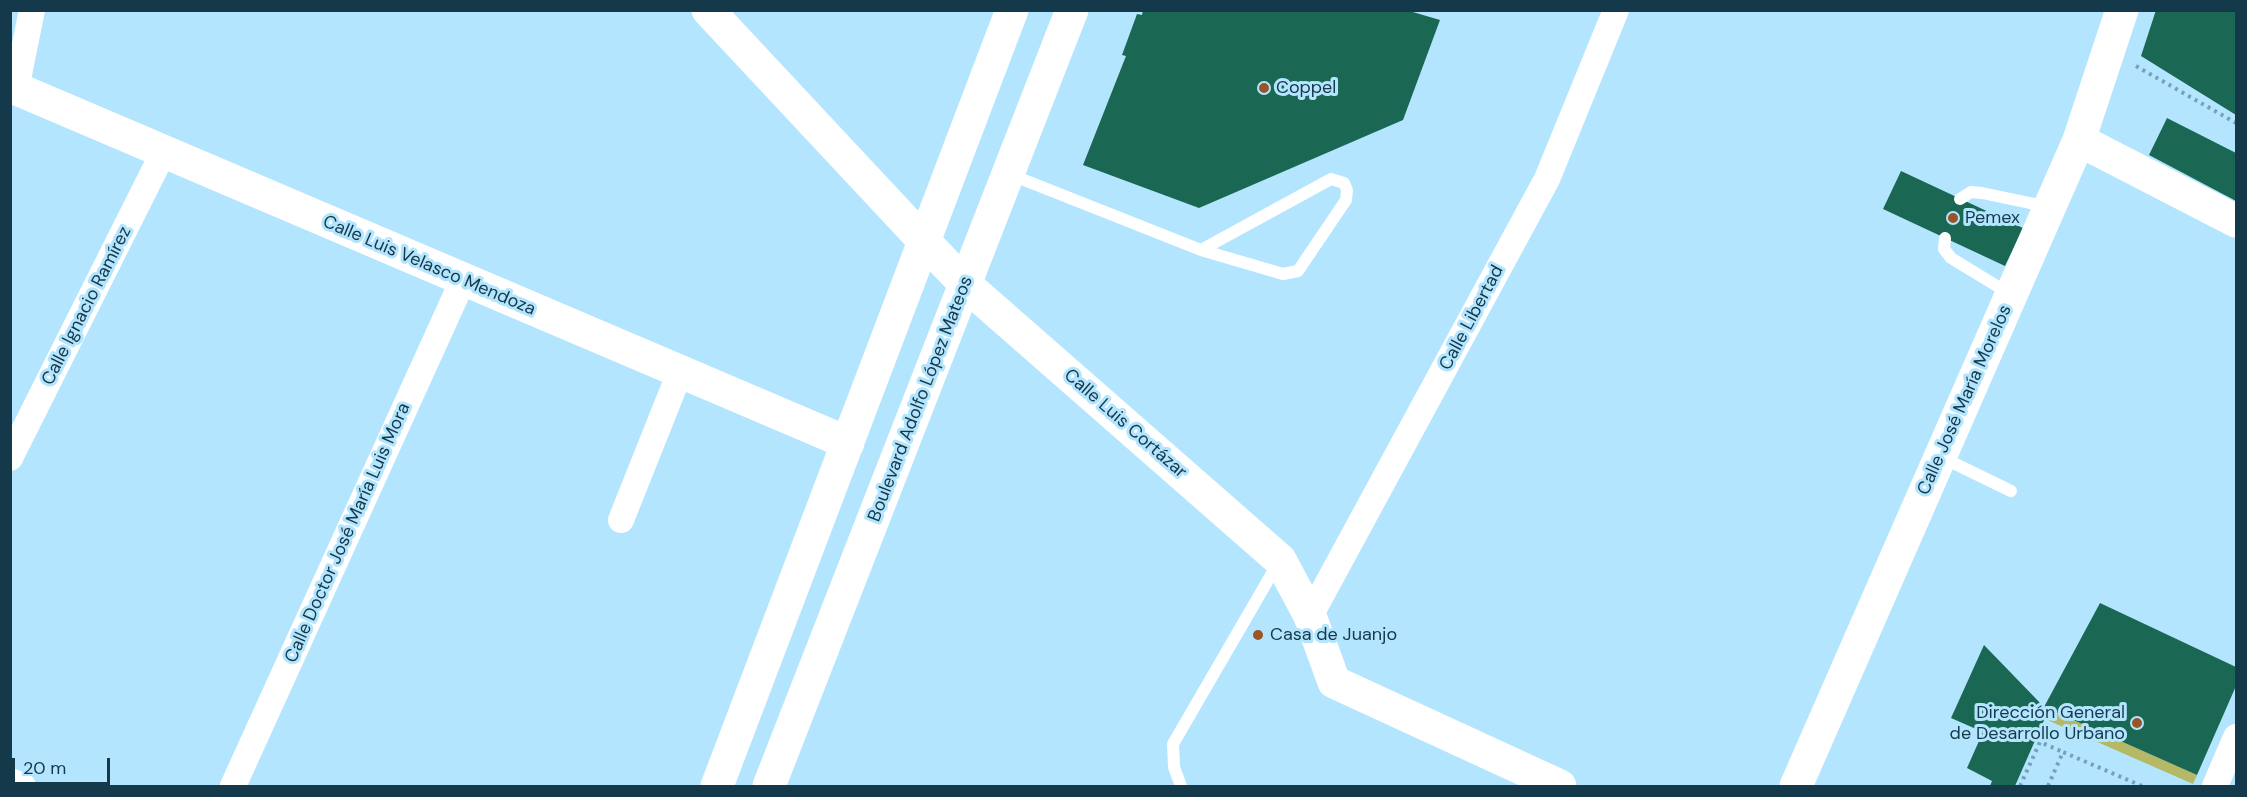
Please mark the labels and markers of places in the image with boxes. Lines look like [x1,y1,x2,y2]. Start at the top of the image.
place label: Coppel [1276,77,1336,99]
marker: Coppel [1257,81,1271,95]
place label: Pemex [1965,207,2020,229]
marker: Pemex [1946,211,1960,225]
place label: Casa de Juanjo [1270,624,1397,646]
marker: Casa de Juanjo [1251,628,1265,642]
place label: Dirección General de Desarrollo Urbano [1950,702,2125,744]
marker: Dirección General de Desarrollo Urbano [2130,716,2144,730]

